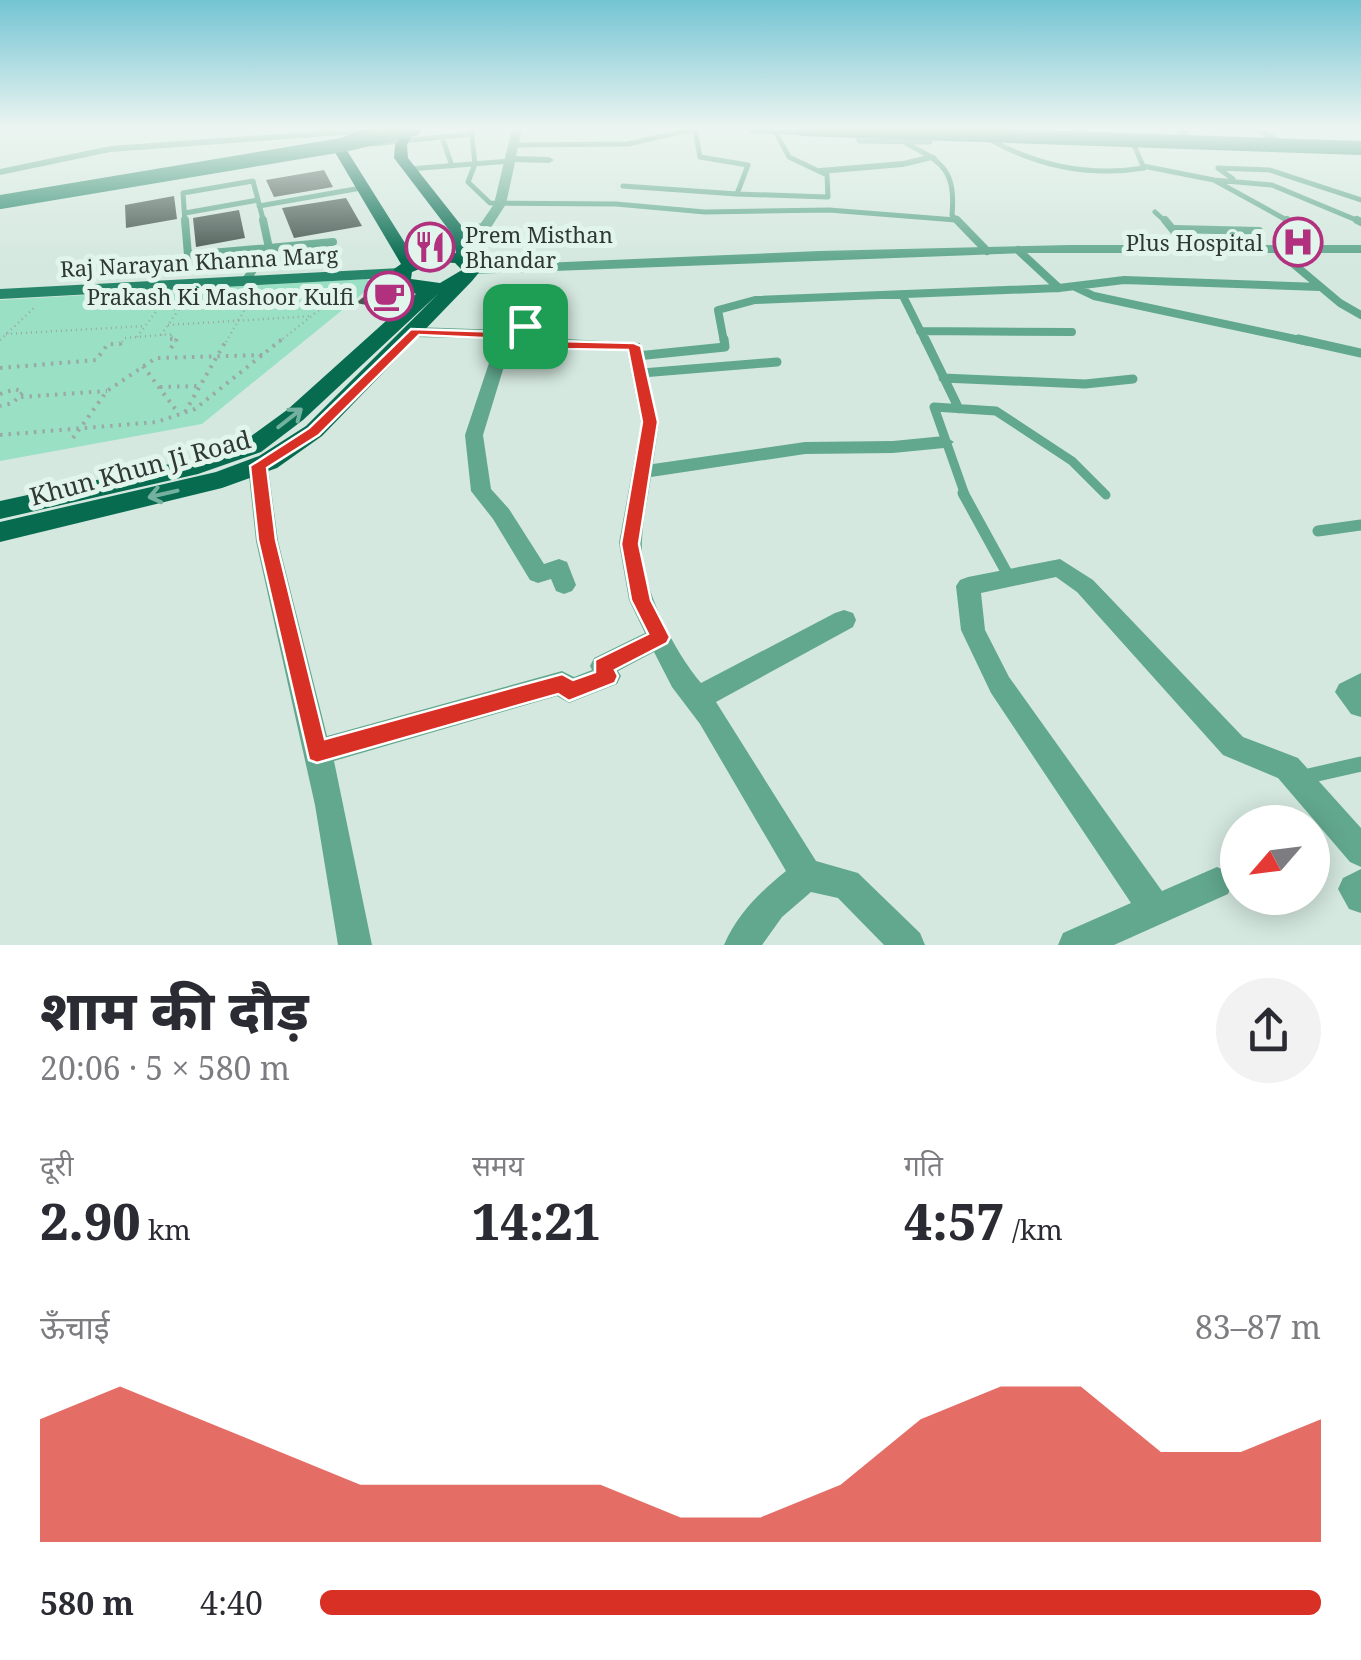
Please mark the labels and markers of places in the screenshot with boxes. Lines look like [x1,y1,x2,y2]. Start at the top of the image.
hospital icon: Plus Hospital [1272,216,1324,268]
place label: Prem Misthan Bhandar [465,219,613,274]
restaurant icon: Prem Misthan Bhandar [404,221,456,273]
place label: Plus Hospital [1126,227,1263,257]
cafe icon: Prakash Ki Mashoor Kulfi [363,270,415,322]
place label: Prakash Ki Mashoor Kulfi [87,281,354,311]
pin [483,284,568,369]

